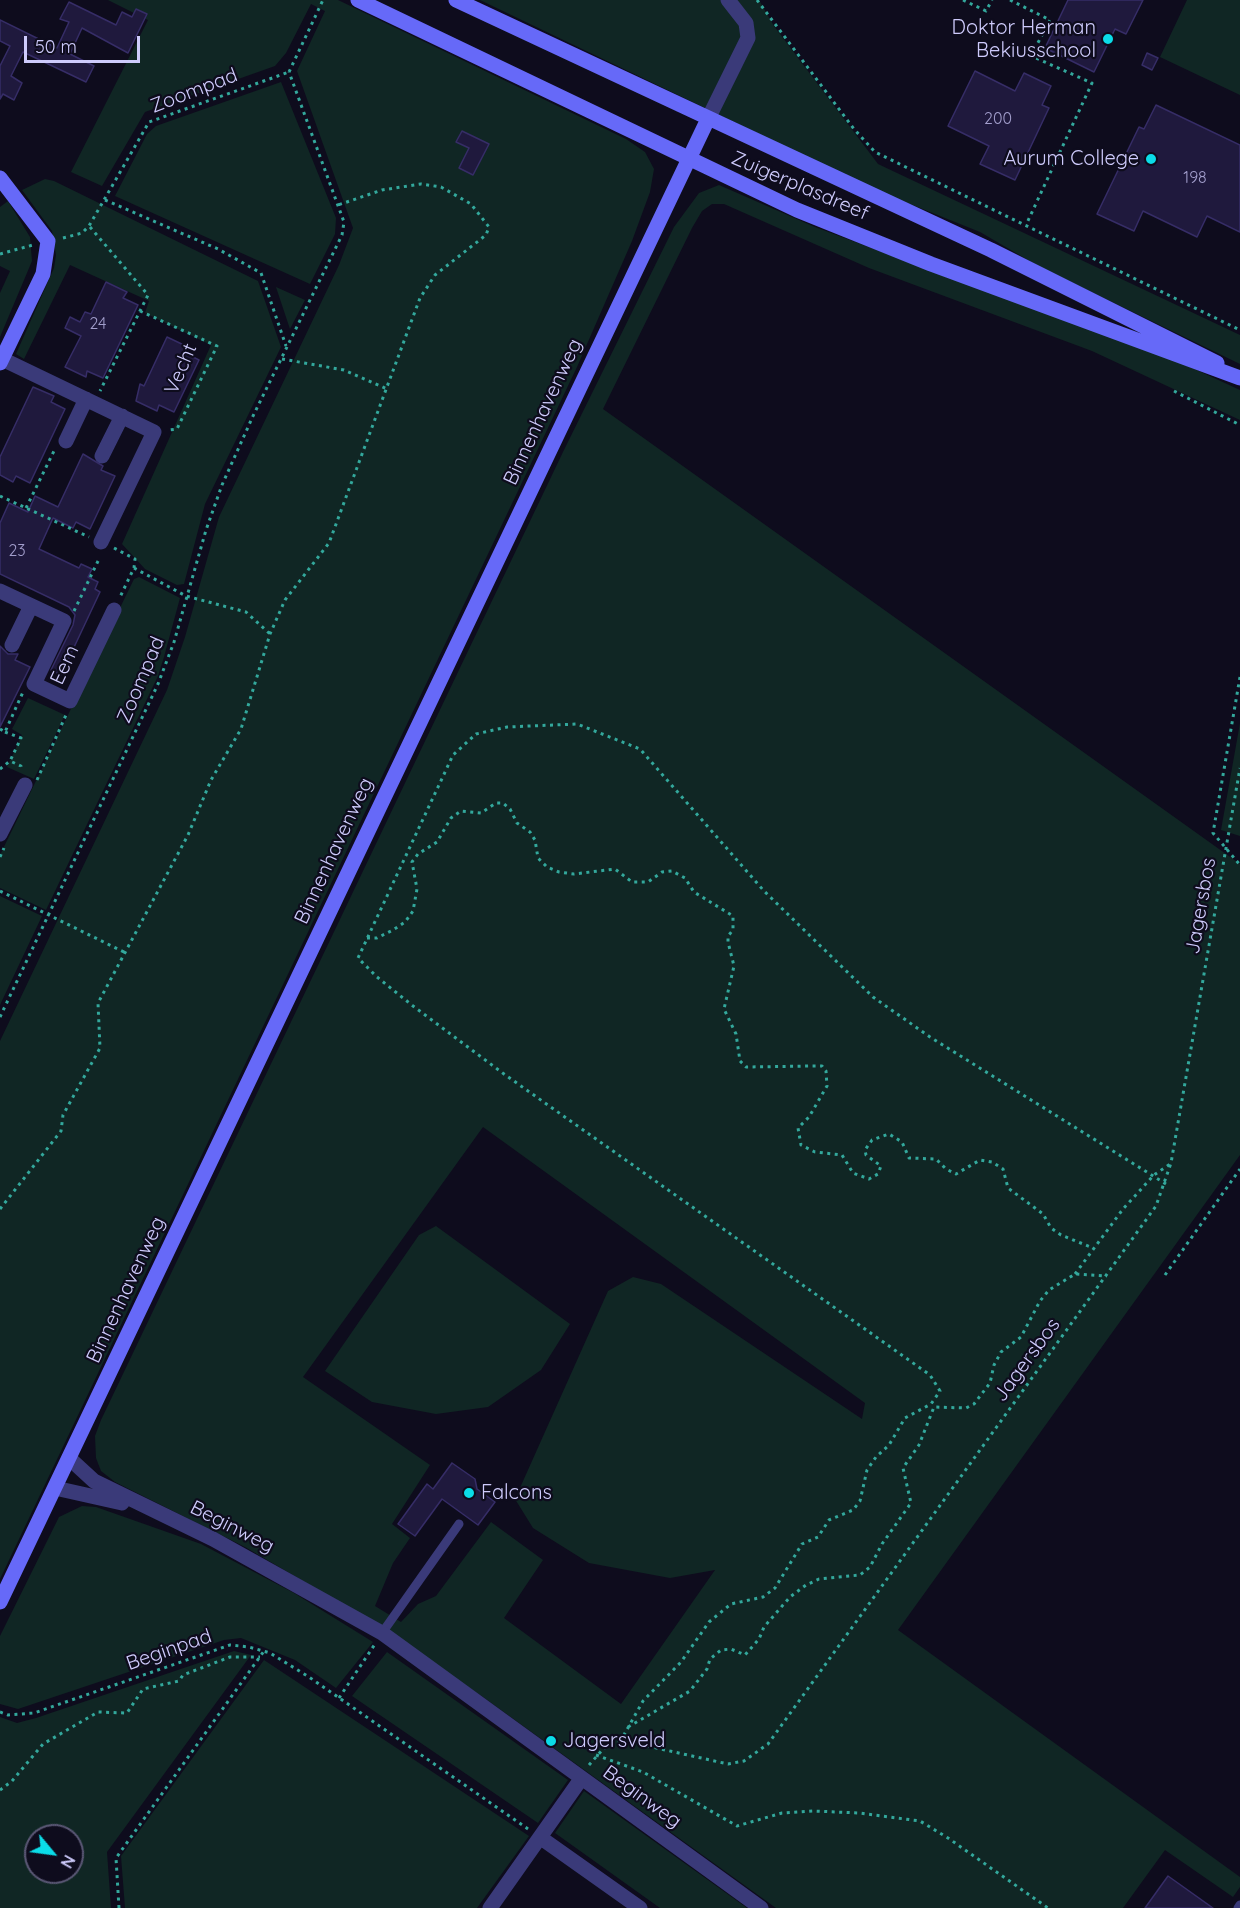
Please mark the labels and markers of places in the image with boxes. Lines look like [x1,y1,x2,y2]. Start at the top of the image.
place label: Doktor Herman Bekiusschool [951,16,1096,63]
marker: Doktor Herman Bekiusschool [1101,32,1115,46]
place label: Aurum College [1003,147,1139,171]
marker: Aurum College [1144,152,1158,166]
place label: Falcons [481,1481,552,1505]
marker: Falcons [462,1486,476,1500]
place label: Jagersveld [563,1729,665,1753]
marker: Jagersveld [544,1734,558,1748]

